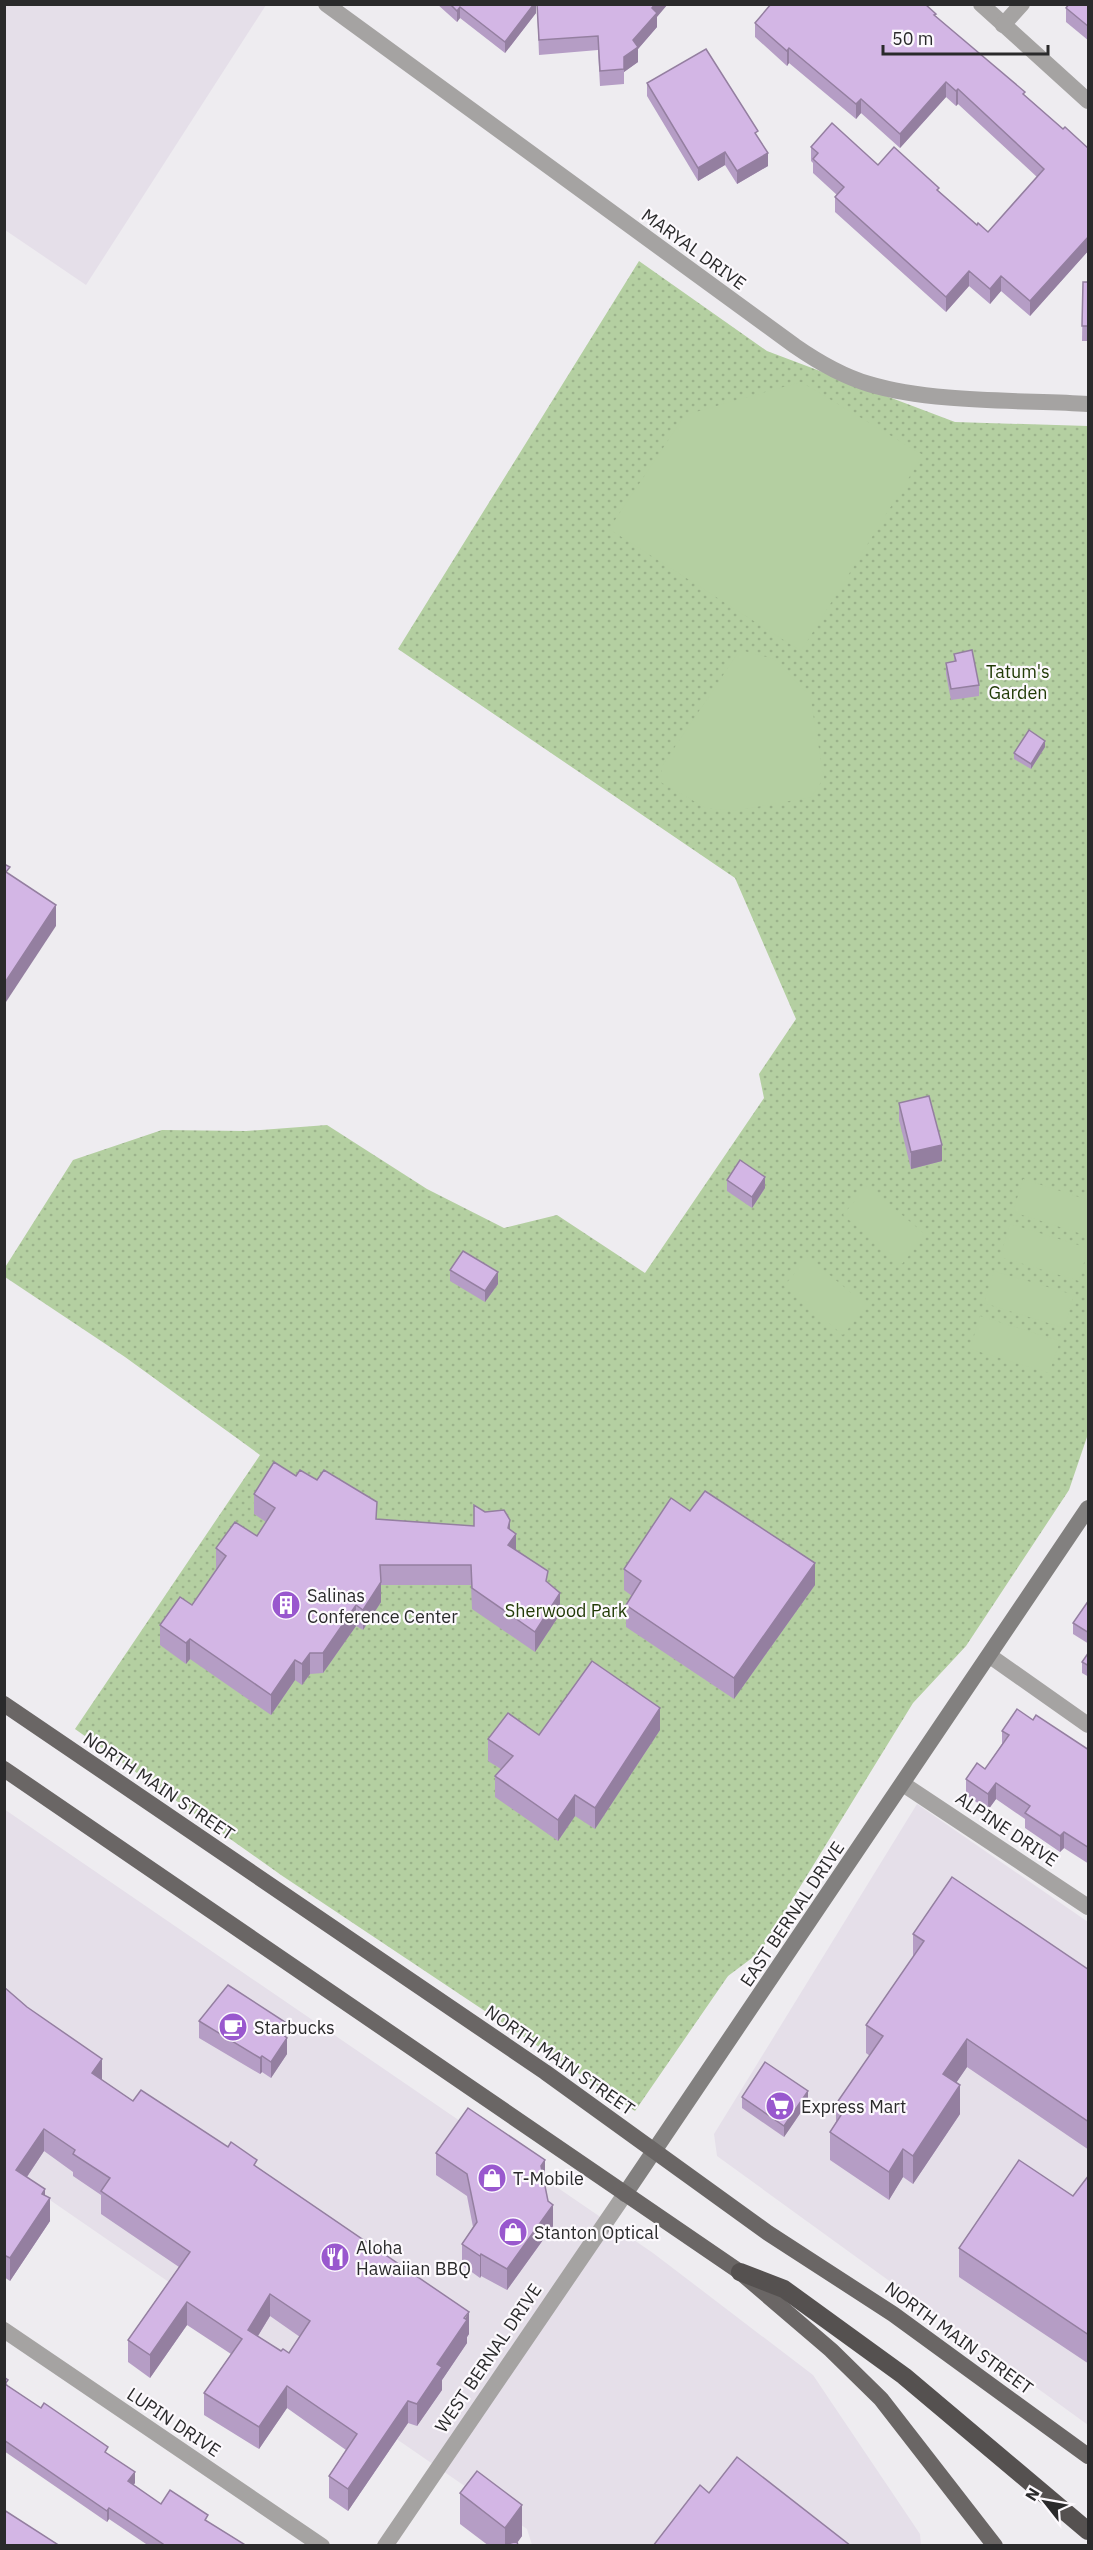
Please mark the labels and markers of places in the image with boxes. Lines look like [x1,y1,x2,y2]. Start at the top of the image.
place label: Salinas Conference Center [307,1584,458,1628]
building icon: Salinas Conference Center [270,1589,302,1621]
cafe icon: Starbucks [217,2011,249,2043]
place label: Starbucks [254,2016,335,2039]
supermarket icon: Express Mart [764,2090,796,2122]
place label: Express Mart [801,2095,906,2118]
shop icon: T-Mobile [476,2162,508,2194]
place label: T-Mobile [513,2167,584,2190]
shop icon: Stanton Optical [497,2216,529,2248]
place label: Stanton Optical [534,2221,659,2244]
place label: Aloha Hawaiian BBQ [356,2236,471,2280]
restaurant icon: Aloha Hawaiian BBQ [319,2241,351,2273]

